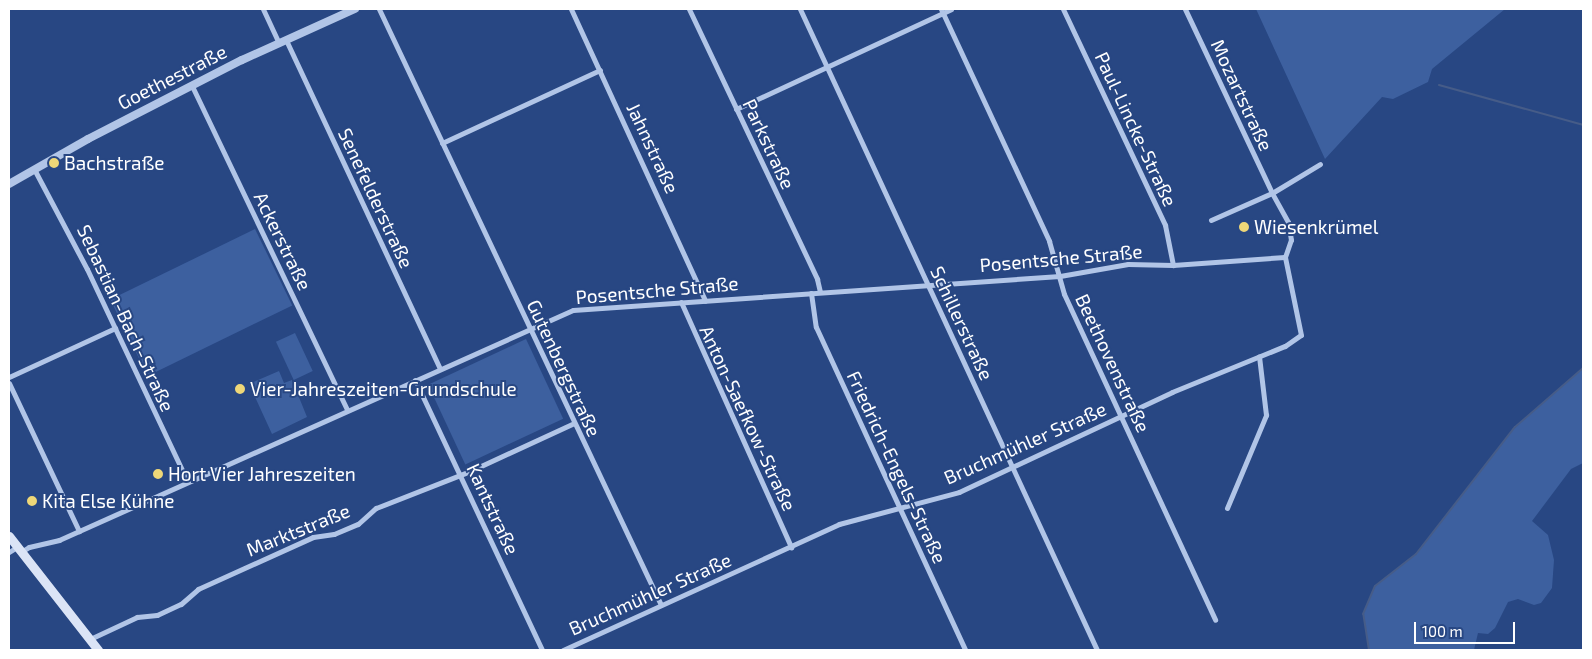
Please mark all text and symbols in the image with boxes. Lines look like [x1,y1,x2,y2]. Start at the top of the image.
street label: Mozartstraße [1206,36,1278,154]
street label: Goethestraße [114,40,230,114]
street label: Paul-Lincke-Straße [1090,48,1182,210]
street label: Parkstraße [738,95,800,193]
street label: Jahnstraße [622,99,684,197]
street label: Senefelderstraße [334,124,418,272]
place label: Bachstraße [64,152,165,174]
marker: Bachstraße [48,157,60,169]
street label: Ackerstraße [249,188,317,294]
place label: Wiesenkrümel [1254,216,1378,238]
street label: Sebastian-Bach-Straße [73,221,179,415]
marker: Wiesenkrümel [1238,221,1250,233]
street label: Posentsche Straße [979,240,1143,276]
street label: Schillerstraße [926,263,998,383]
street label: Posentsche Straße [575,272,739,308]
street label: Beethovenstraße [1071,290,1155,436]
street label: Gutenbergstraße [522,296,606,440]
street label: Anton-Saefkow-Straße [695,322,801,514]
street label: Friedrich-Engels-Straße [842,367,952,567]
place label: Vier-Jahreszeiten-Grundschule [250,378,517,400]
marker: Vier-Jahreszeiten-Grundschule [234,383,246,395]
street label: Bruchmühler Straße [940,397,1110,489]
street label: Kantstraße [462,460,524,558]
place label: Hort Vier Jahreszeiten [168,463,357,485]
marker: Hort Vier Jahreszeiten [152,468,164,480]
place label: Kita Else Kühne [42,490,174,512]
marker: Kita Else Kühne [26,495,38,507]
street label: Marktstraße [243,499,353,561]
street label: Bruchmühler Straße [565,548,735,640]
scale bar [1417,612,1518,644]
text: 100 m [1422,622,1463,640]

